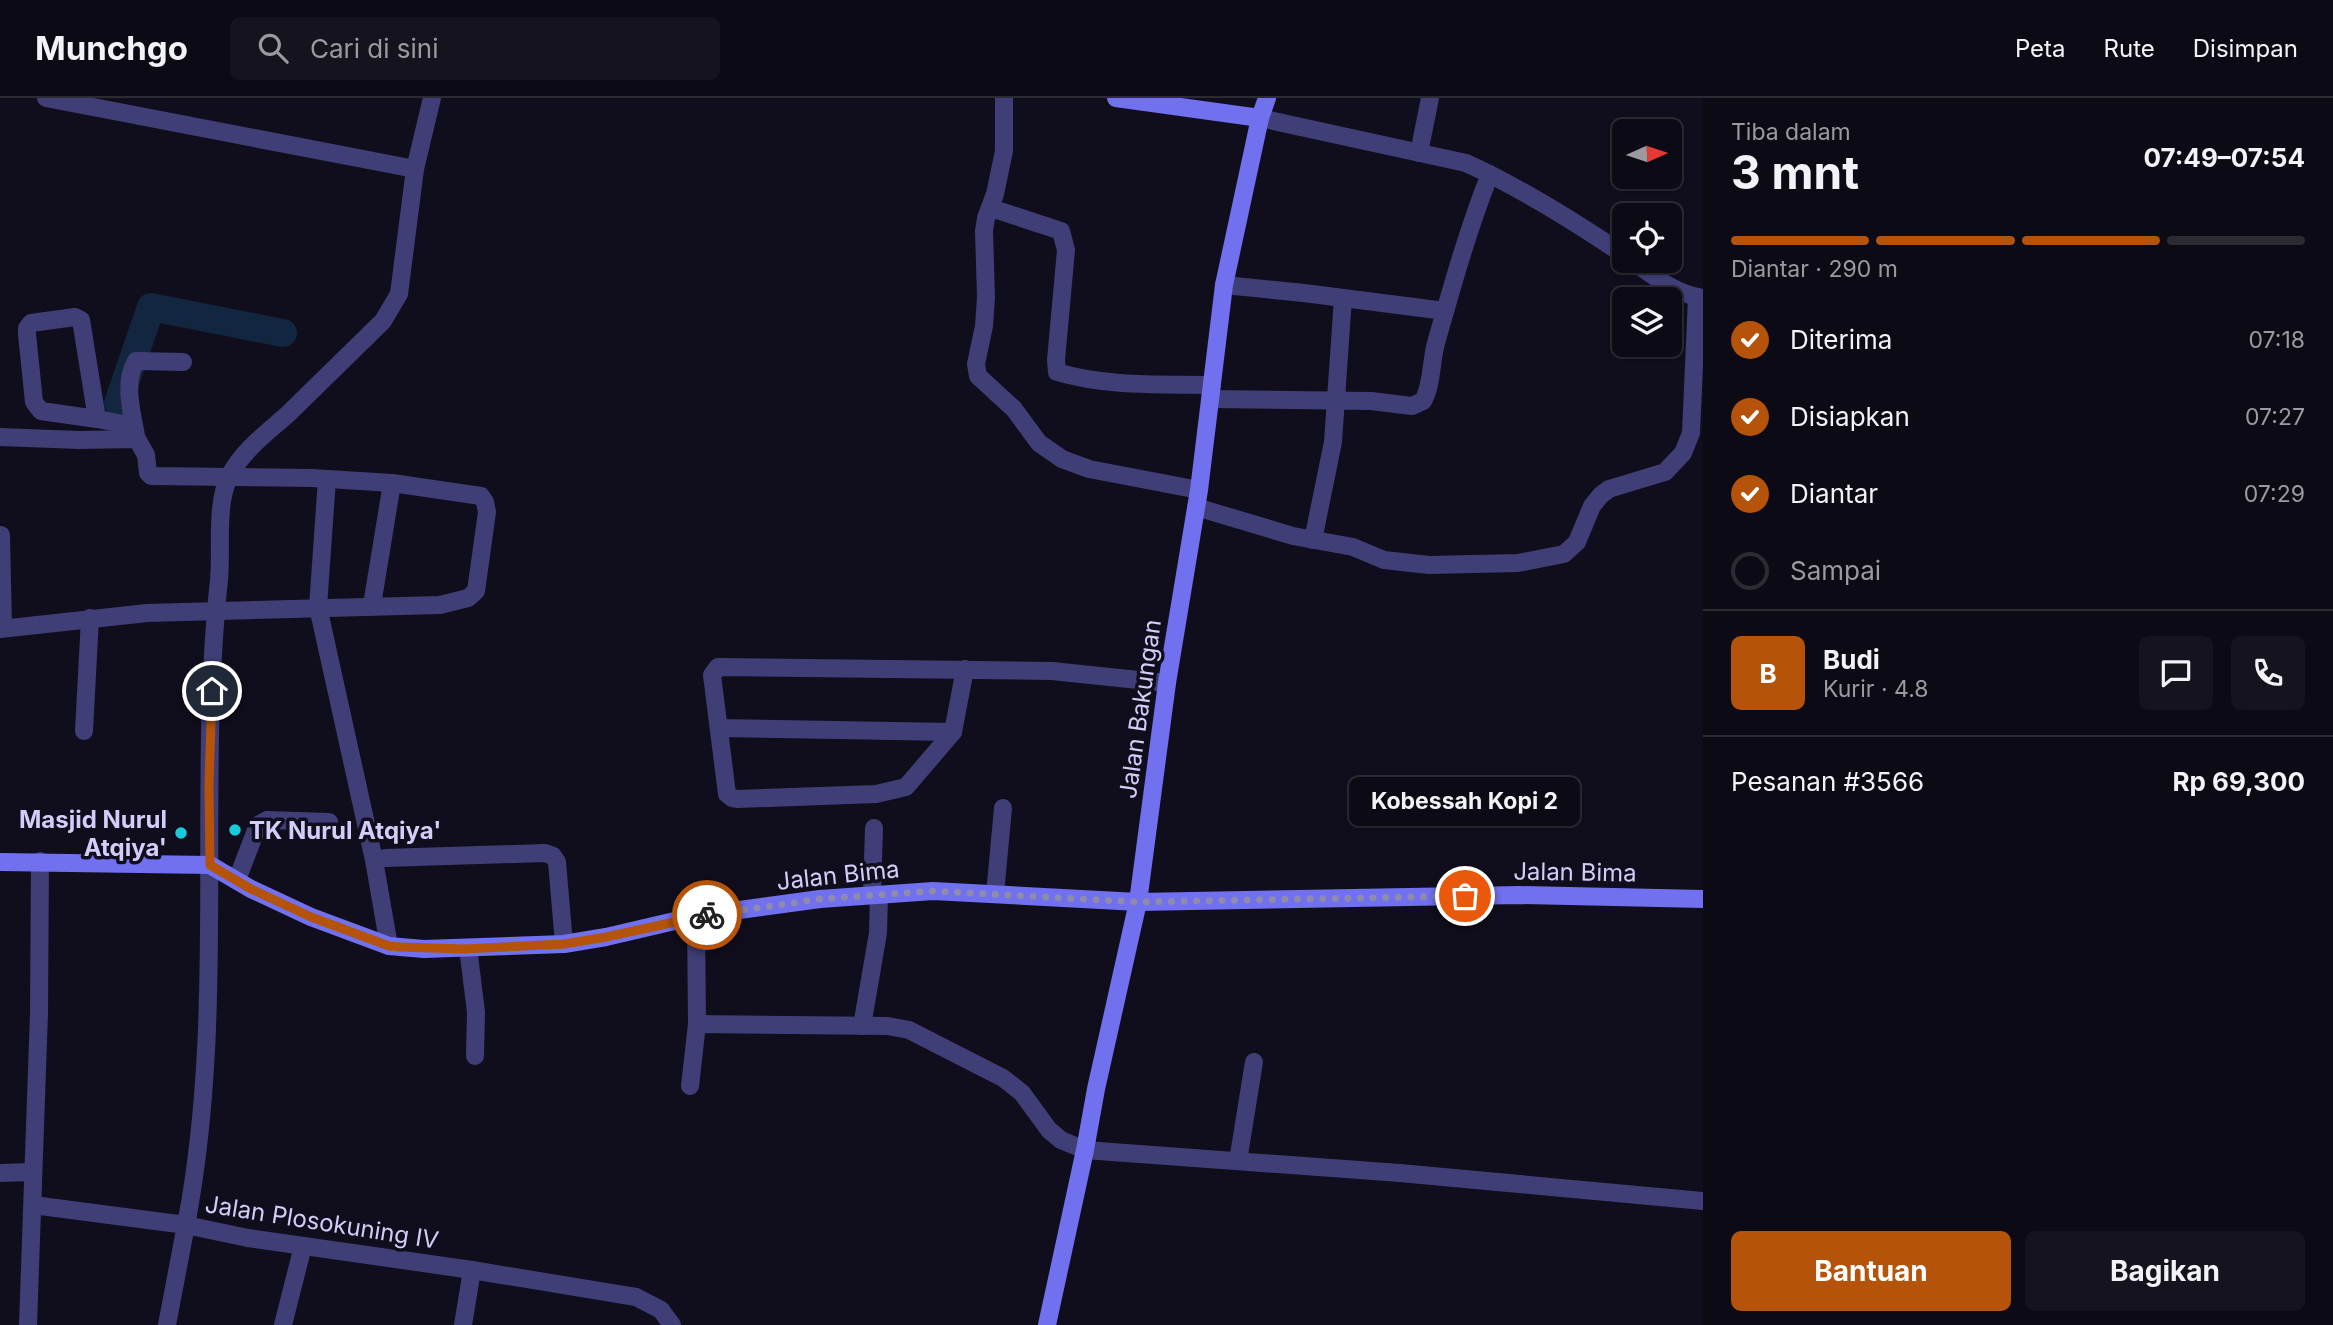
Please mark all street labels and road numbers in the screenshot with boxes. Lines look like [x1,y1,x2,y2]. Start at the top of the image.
street label: Jalan Bakungan [1113,618,1167,800]
street label: Jalan Bima [775,854,901,896]
street label: Jalan Bima [1513,856,1637,888]
street label: Jalan Plosokuning IV [203,1189,441,1255]

